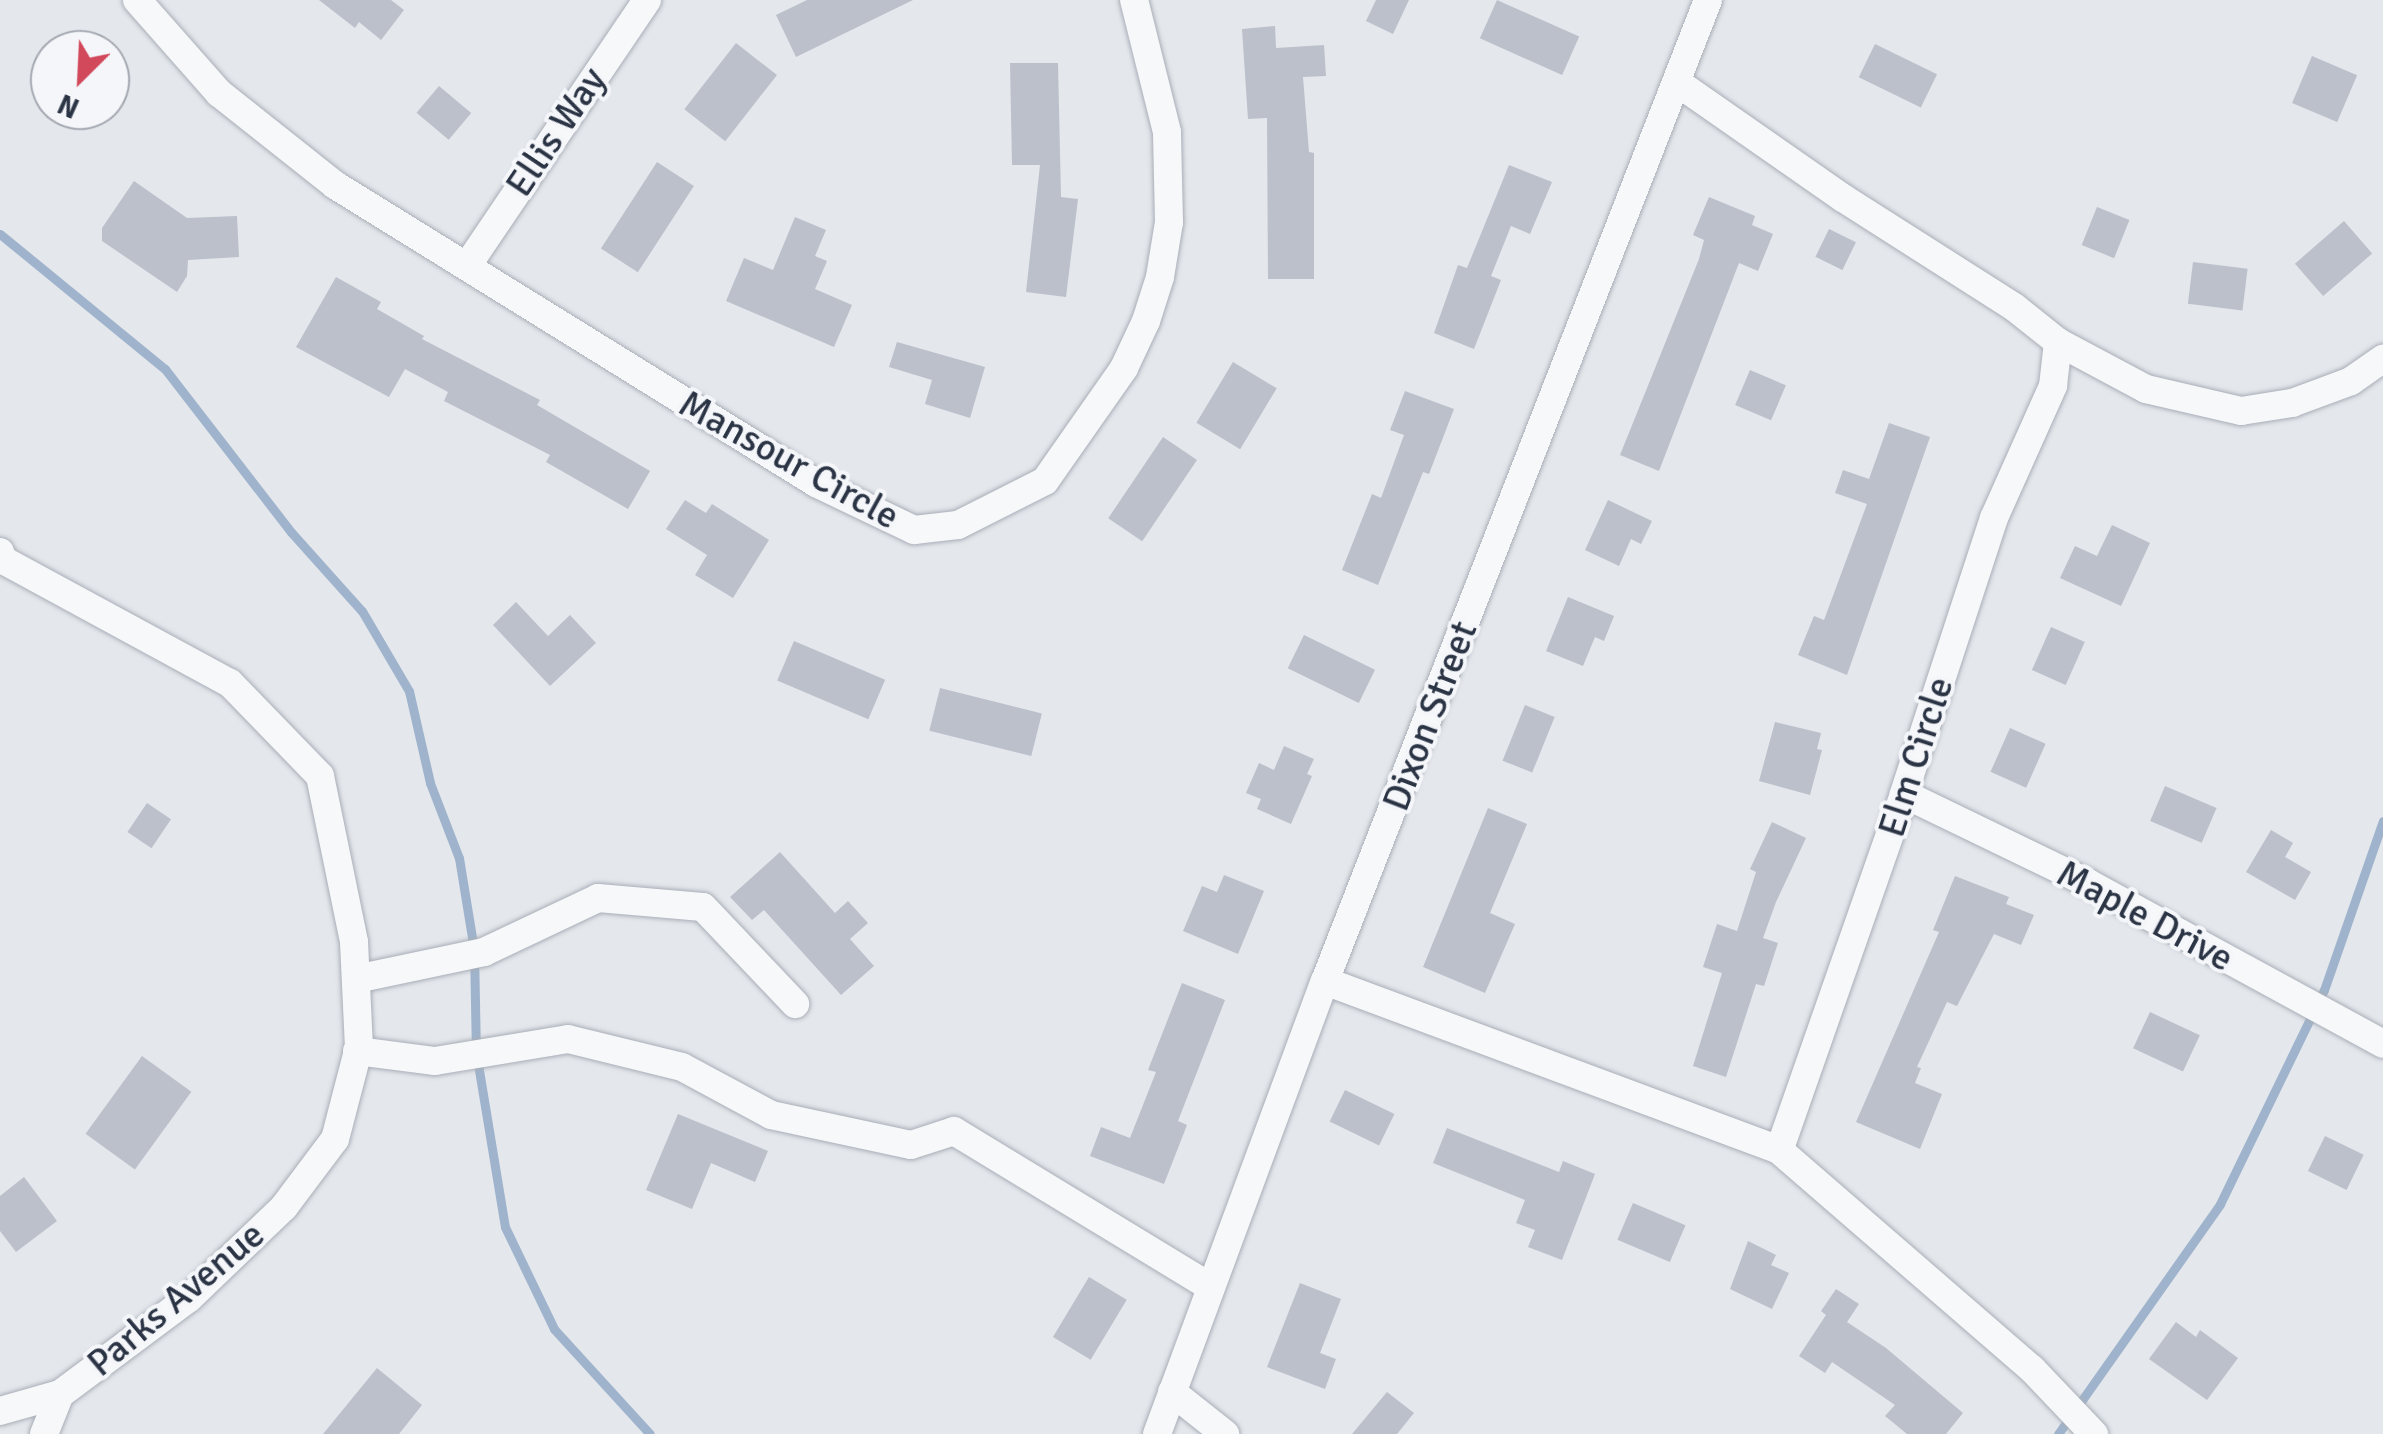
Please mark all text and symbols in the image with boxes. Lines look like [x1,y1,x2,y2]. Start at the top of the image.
north arrow [30,30,130,130]
street label: Ellis Way [496,59,616,205]
text: N [53,86,84,125]
street label: Mansour Circle [671,381,907,539]
street label: Dixon Street [1373,615,1487,817]
street label: Elm Circle [1869,671,1963,843]
street label: Maple Drive [2049,851,2241,981]
street label: Parks Avenue [78,1212,274,1386]

